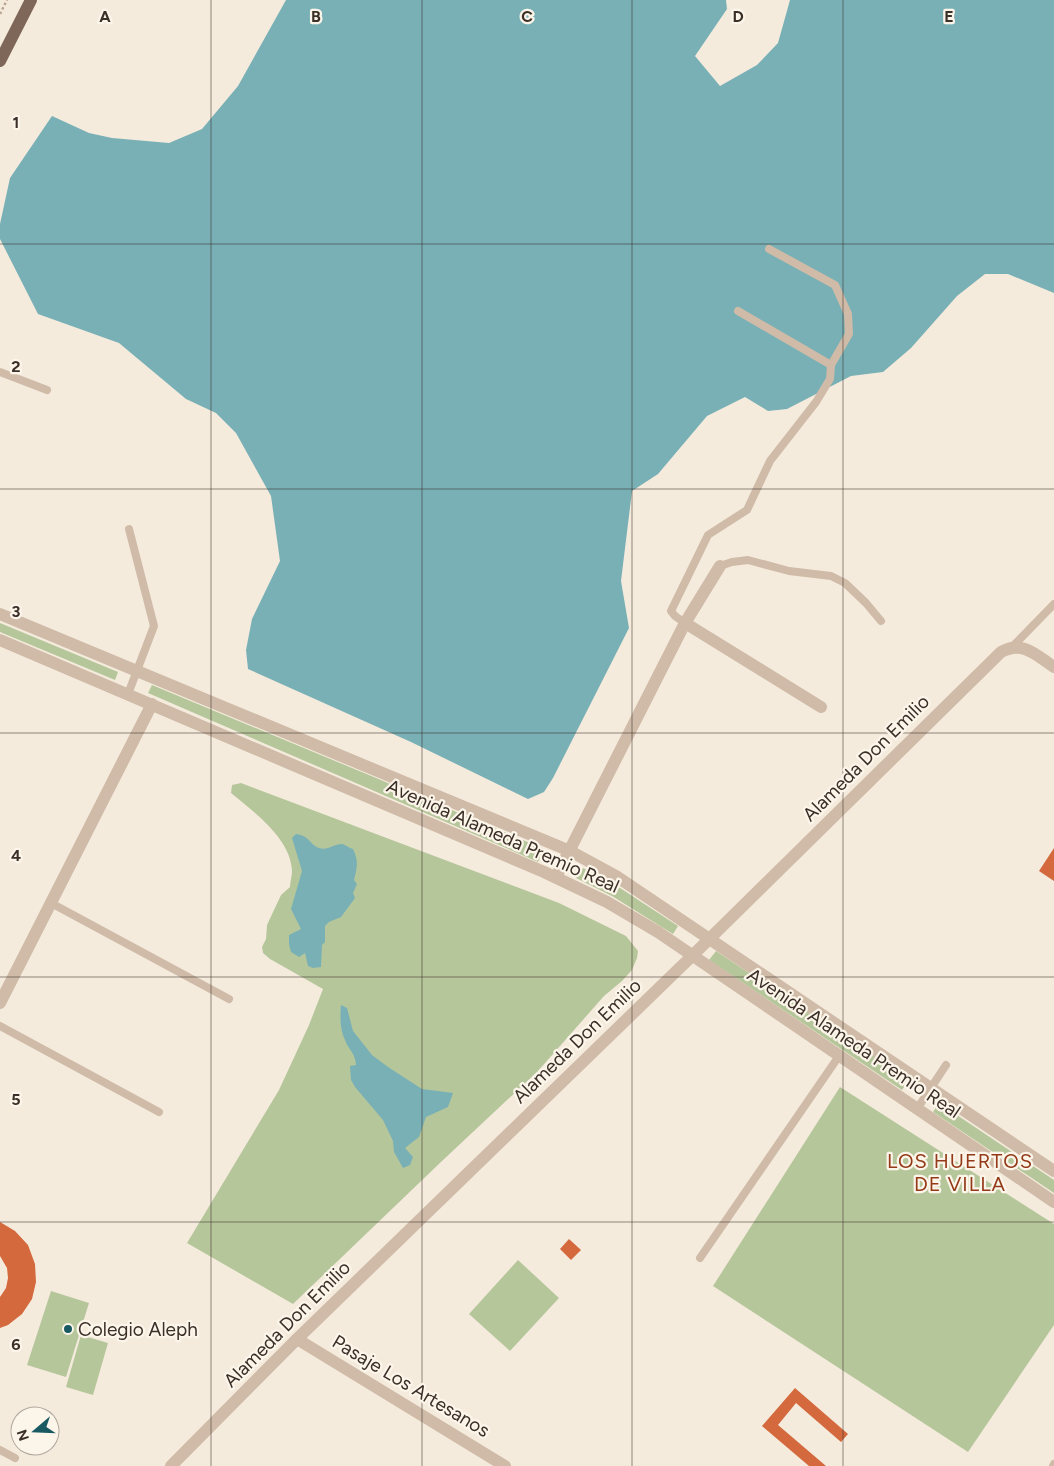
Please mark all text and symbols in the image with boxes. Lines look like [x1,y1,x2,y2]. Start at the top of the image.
text: A [99,7,111,26]
text: B [311,7,321,26]
text: C [521,7,533,26]
text: D [732,7,744,26]
text: E [944,7,954,26]
text: 1 [13,113,19,132]
text: 2 [11,357,21,376]
text: 3 [12,602,21,621]
street label: Alameda Don Emilio [798,690,934,826]
street label: Avenida Alameda Premio Real [383,774,623,898]
text: 4 [11,846,21,865]
street label: Avenida Alameda Premio Real [743,963,965,1123]
street label: Alameda Don Emilio [508,974,646,1108]
text: 5 [11,1090,21,1109]
district label: LOS HUERTOS DE VILLA [887,1149,1033,1196]
street label: Alameda Don Emilio [219,1256,355,1392]
place label: Colegio Aleph [78,1318,198,1341]
marker: Colegio Aleph [62,1323,74,1335]
street label: Pasaje Los Artesanos [328,1330,494,1442]
text: 6 [11,1335,21,1354]
north arrow [10,1406,60,1456]
text: N [13,1427,33,1443]

